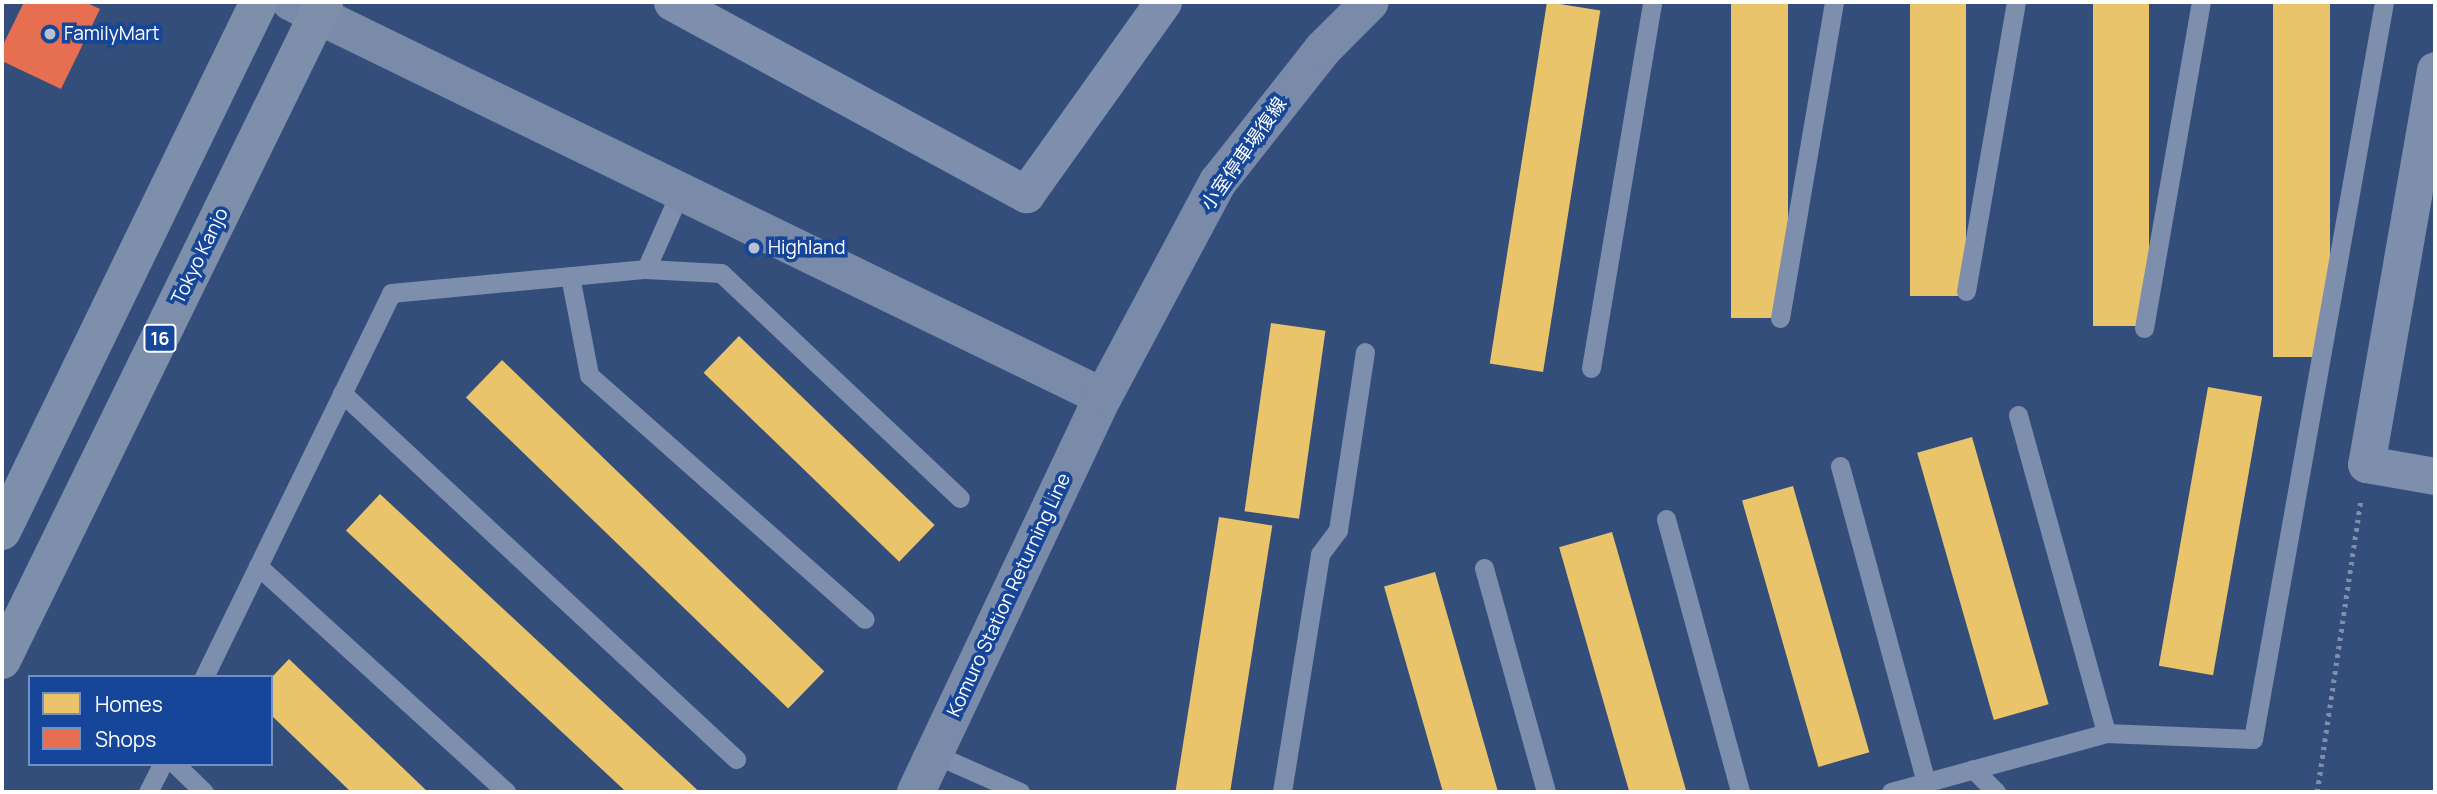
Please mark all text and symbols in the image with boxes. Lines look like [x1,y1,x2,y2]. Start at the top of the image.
place label: FamilyMart [64,23,160,45]
marker: FamilyMart [42,26,58,42]
street label: 小室停車場復線 [1197,93,1291,215]
street label: Tokyo Kanjo [167,204,233,308]
place label: Highland [768,237,845,259]
marker: Highland [746,240,762,256]
road number: 16 [142,324,178,352]
street label: Komuro Station Returning Line [942,469,1076,721]
legend [28,675,273,766]
text: Homes [95,690,163,718]
text: Shops [95,725,156,753]

